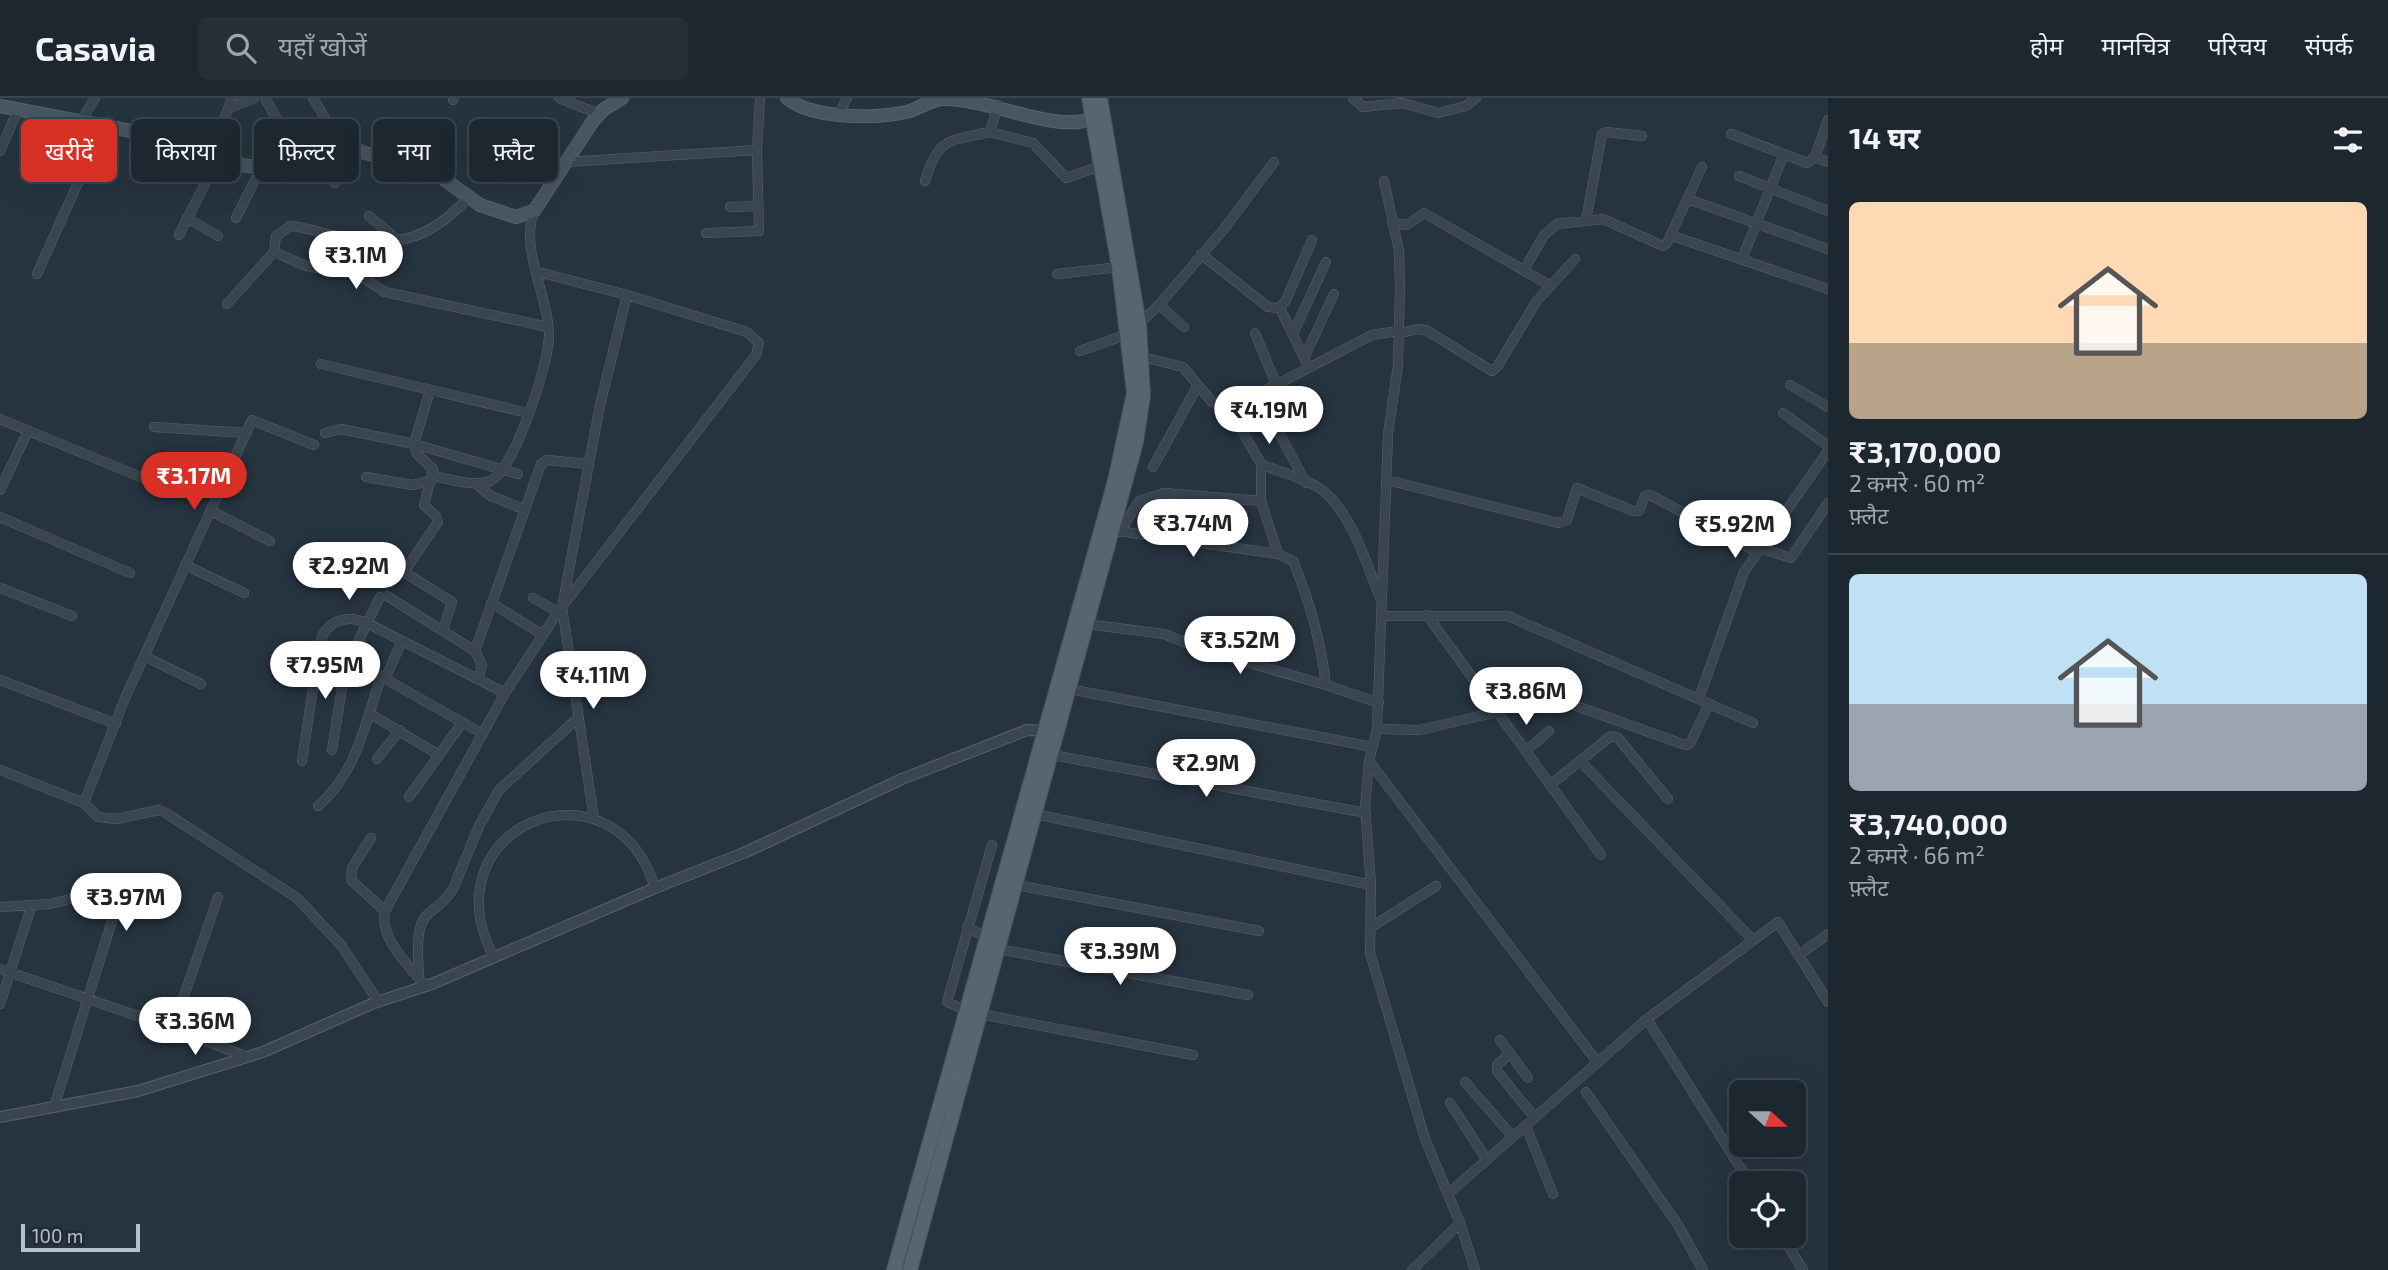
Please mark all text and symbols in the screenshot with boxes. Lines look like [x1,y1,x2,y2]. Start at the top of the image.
search box [198,17,688,80]
text: Casavia [35,28,156,68]
icon: search [222,29,260,67]
text: यहाँ खोजें [278,30,367,61]
text: होम [2030,31,2063,60]
text: मानचित्र [2101,31,2170,60]
text: परिचय [2208,31,2267,60]
text: संपर्क [2305,31,2353,60]
chip: खरीदें [21,119,117,182]
chip: किराया [131,119,240,182]
chip: फ़िल्टर [254,119,359,182]
chip: नया [373,119,455,182]
chip: फ़्लैट [469,119,558,182]
text: 14 घर [1849,119,1920,155]
icon: filters [2329,121,2367,159]
pin: ₹3.1M [307,232,405,291]
text: ₹3.1M [325,240,387,268]
icon: home [2045,248,2171,374]
pin: ₹4.19M [1212,386,1326,446]
text: ₹4.19M [1230,395,1308,423]
text: ₹3,170,000 [1849,433,2001,469]
pin: ₹3.17M [137,452,251,512]
text: ₹3.17M [157,461,231,489]
text: 2 कमरे · 60 m² [1849,469,1985,497]
pin: ₹3.74M [1136,500,1250,559]
pin: ₹5.92M [1678,500,1792,560]
text: फ़्लैट [1849,501,1889,529]
text: ₹3.74M [1153,508,1233,536]
text: ₹5.92M [1695,509,1775,537]
pin: ₹2.92M [292,542,406,602]
text: ₹2.92M [309,551,389,579]
pin: ₹3.52M [1183,616,1297,676]
icon: home [2045,620,2171,746]
text: ₹3.52M [1200,625,1280,653]
pin: ₹7.95M [268,642,382,701]
text: ₹7.95M [286,650,364,678]
pin: ₹4.11M [536,652,650,711]
text: ₹4.11M [556,660,630,688]
pin: ₹3.86M [1469,668,1583,727]
text: ₹3.86M [1485,676,1567,704]
pin: ₹2.9M [1157,740,1255,799]
text: ₹2.9M [1172,748,1240,776]
text: ₹3,740,000 [1849,805,2008,841]
text: 2 कमरे · 66 m² [1849,841,1985,869]
text: फ़्लैट [1849,873,1889,901]
pin: ₹3.97M [69,874,183,933]
text: ₹3.97M [86,882,166,910]
pin: ₹3.39M [1063,928,1177,987]
text: ₹3.39M [1080,936,1160,964]
pin: ₹3.36M [138,998,252,1057]
text: ₹3.36M [155,1006,235,1034]
north arrow [1729,1080,1806,1157]
map controls [1729,1080,1806,1248]
button: locate [1729,1171,1806,1248]
scale bar [21,1221,140,1253]
text: 100 m [32,1224,83,1247]

